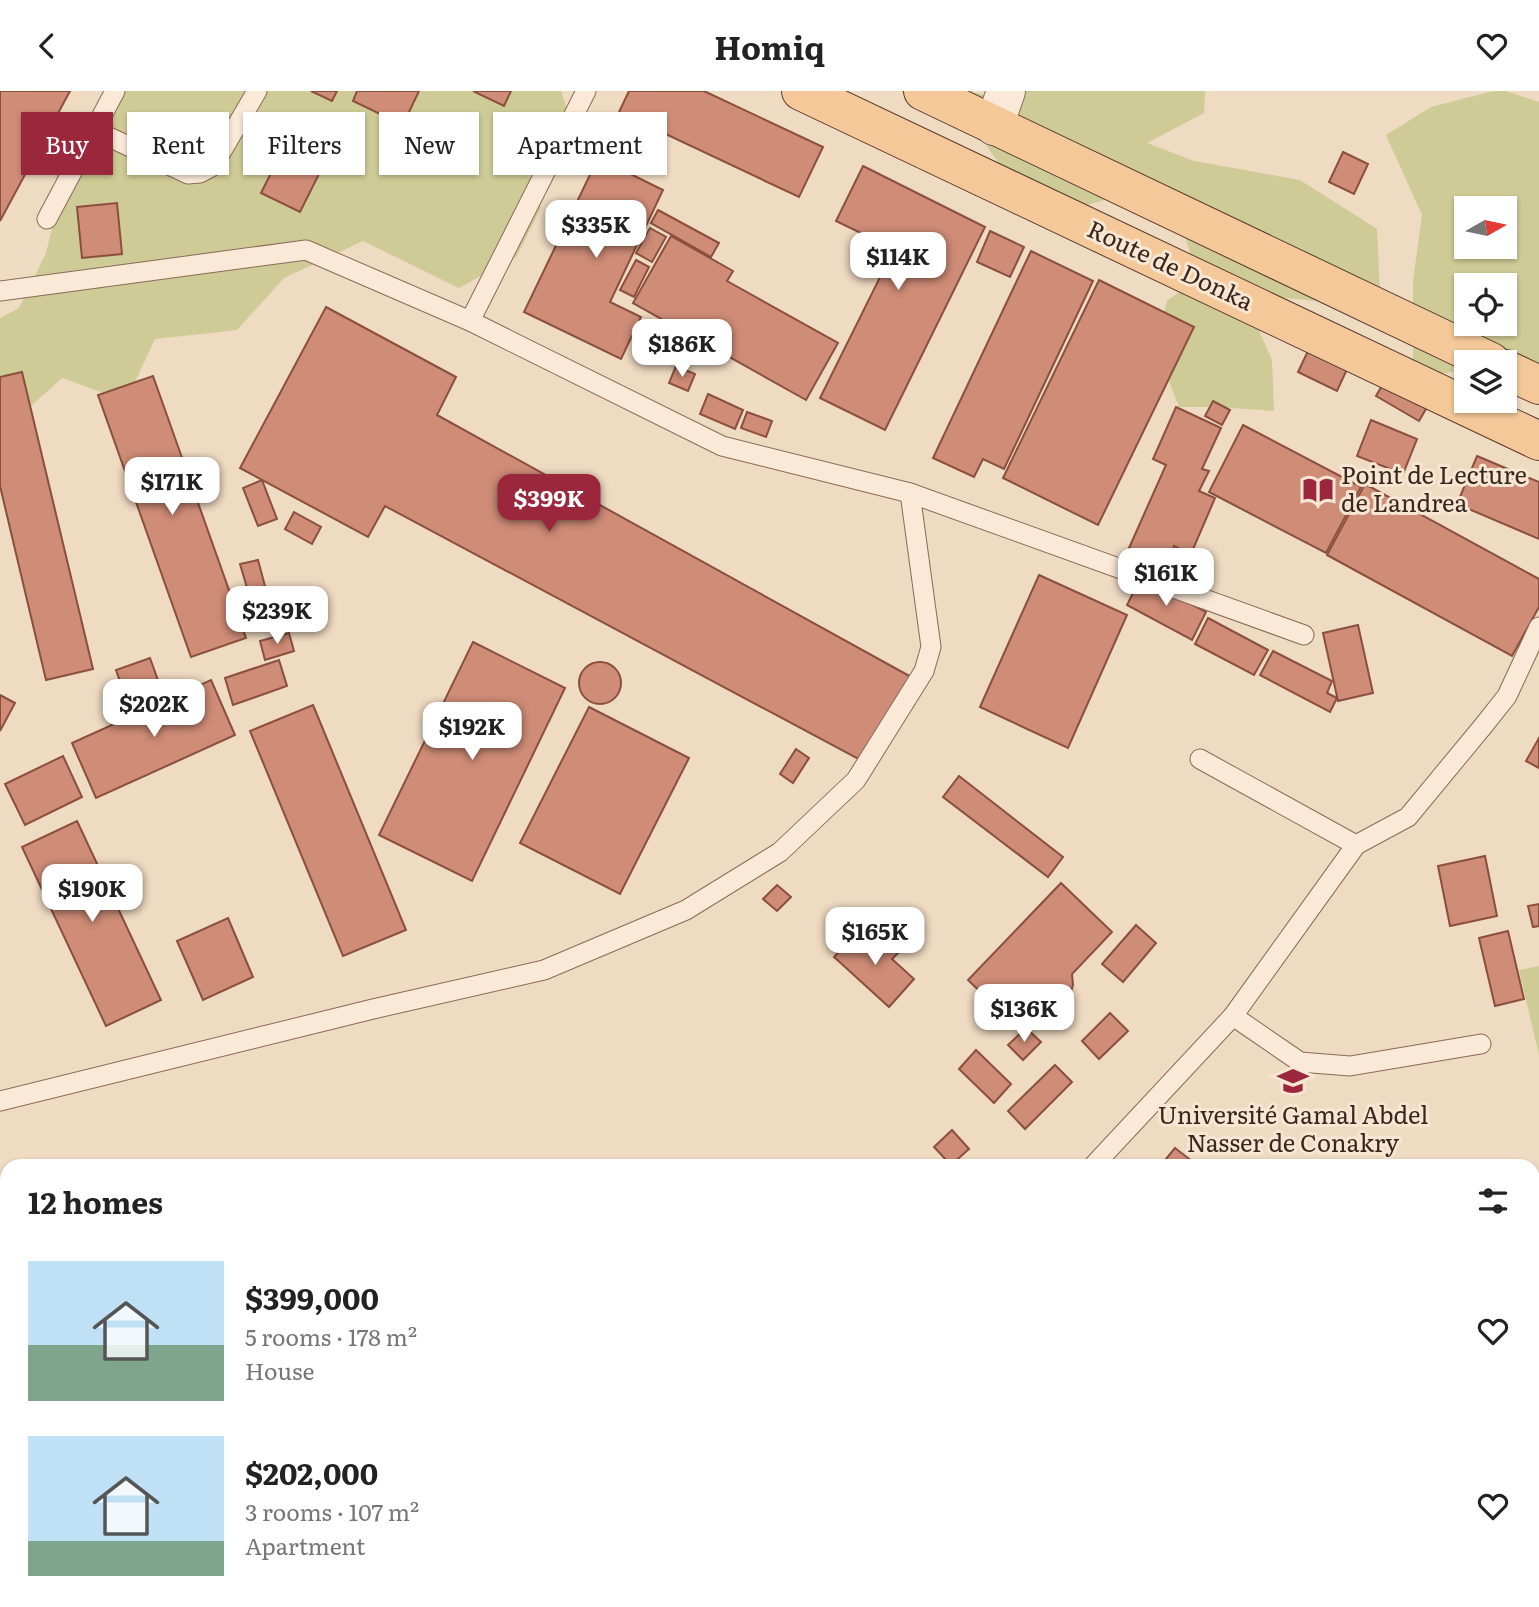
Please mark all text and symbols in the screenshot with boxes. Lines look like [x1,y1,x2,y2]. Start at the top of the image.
text: Homiq [714,22,825,70]
icon: back [28,27,66,65]
icon: heart [1473,27,1511,65]
chip: Buy [21,112,113,175]
chip: Rent [127,112,229,175]
chip: Filters [243,112,365,175]
chip: New [379,112,479,175]
chip: Apartment [493,112,667,175]
north arrow [1454,196,1517,259]
map controls [1454,196,1517,413]
pin: $335K [547,201,645,260]
text: $335K [561,206,631,240]
street label: Route de Donka [1082,210,1260,318]
pin: $114K [849,233,947,292]
text: $114K [866,238,930,272]
button: locate [1454,273,1517,336]
pin: $186K [633,320,731,379]
text: $186K [648,325,716,359]
button: layers [1454,350,1517,413]
place label: Point de Lecture de Landrea [1341,456,1527,519]
pin: $171K [123,457,221,517]
text: $171K [141,463,203,497]
library icon: Point de Lecture de Landrea [1301,473,1335,507]
pin: $399K [500,475,598,534]
text: $399K [514,480,585,514]
pin: $161K [1117,549,1215,608]
text: $161K [1134,554,1198,588]
pin: $239K [228,587,326,646]
text: $239K [242,592,312,626]
pin: $202K [105,679,203,739]
text: $202K [119,685,189,719]
pin: $192K [423,703,521,762]
text: $192K [439,708,505,742]
pin: $190K [43,865,141,924]
text: $190K [58,870,126,904]
pin: $165K [826,907,924,967]
text: $165K [841,913,909,947]
pin: $136K [975,985,1073,1044]
text: $136K [990,990,1058,1024]
school or university icon: Université Gamal Abdel Nasser de Conakry [1276,1064,1310,1098]
place label: Université Gamal Abdel Nasser de Conakry [1158,1096,1428,1159]
text: 12 homes [28,1179,163,1223]
icon: filters [1474,1182,1512,1220]
text: $399,000 [245,1275,379,1319]
icon: home [84,1289,168,1373]
icon: heart [1474,1312,1512,1350]
text: 5 rooms · 178 m² [245,1319,417,1353]
text: House [245,1353,314,1387]
text: $202,000 [245,1450,378,1494]
icon: home [84,1464,168,1548]
icon: heart [1474,1487,1512,1525]
text: 3 rooms · 107 m² [245,1494,419,1528]
text: Apartment [245,1528,365,1562]

